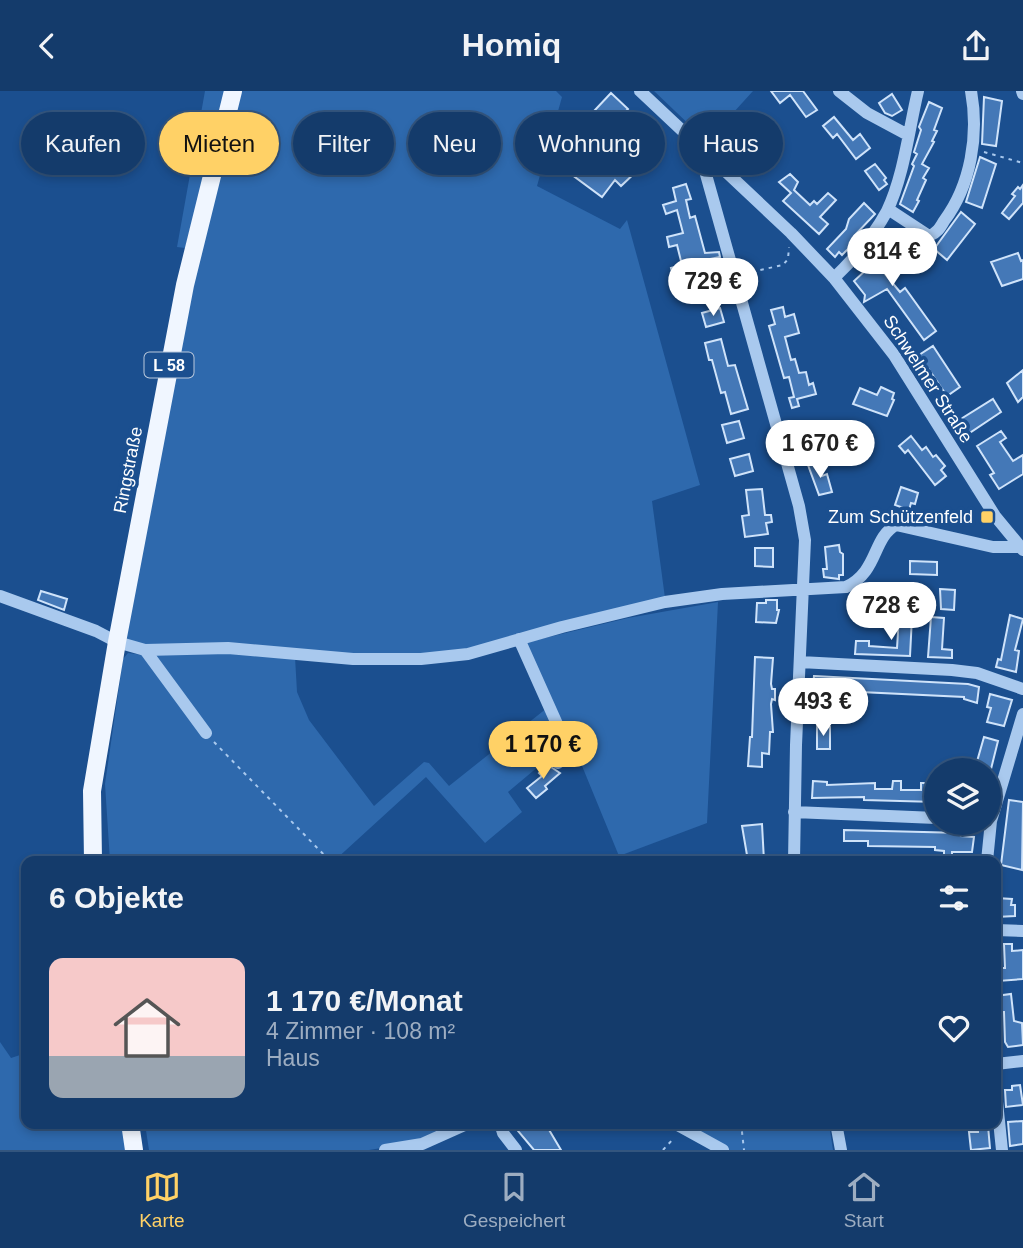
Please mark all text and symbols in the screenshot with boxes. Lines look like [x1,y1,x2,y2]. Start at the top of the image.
icon: back [28,27,66,65]
text: Homiq [462,27,561,63]
icon: share [957,27,995,65]
chip: Kaufen [21,112,145,175]
chip: Mieten [159,112,279,175]
chip: Filter [293,112,394,175]
chip: Neu [408,112,501,175]
chip: Wohnung [515,112,665,175]
chip: Haus [679,112,783,175]
pin: 814 € [843,229,941,288]
text: 814 € [863,238,921,264]
pin: 729 € [664,259,762,318]
text: 729 € [684,268,742,294]
street label: Schwelmer Straße [879,311,977,447]
road number: L 58 [144,353,194,377]
pin: 1 670 € [755,421,885,480]
street label: Ringstraße [110,425,146,515]
text: 1 670 € [782,430,858,456]
place label: Zum Schützenfeld [828,507,973,527]
marker: Zum Schützenfeld [979,509,995,525]
pin: 728 € [842,582,940,642]
text: 728 € [862,592,920,618]
pin: 493 € [774,679,872,738]
text: 493 € [794,688,852,714]
pin: 1 170 € [478,721,608,781]
text: 1 170 € [505,731,581,757]
map controls [924,758,1001,835]
button: layers [924,758,1001,835]
icon: filters [935,879,973,917]
text: 6 Objekte [49,881,184,914]
text: 1 170 €/Monat [266,984,463,1017]
icon: home [105,986,189,1070]
icon: heart [935,1009,973,1047]
text: 4 Zimmer · 108 m² [266,1018,455,1044]
text: Haus [266,1045,320,1071]
tab: Karte [139,1168,185,1232]
tab: Gespeichert [463,1168,565,1232]
tab: Start [844,1168,884,1232]

